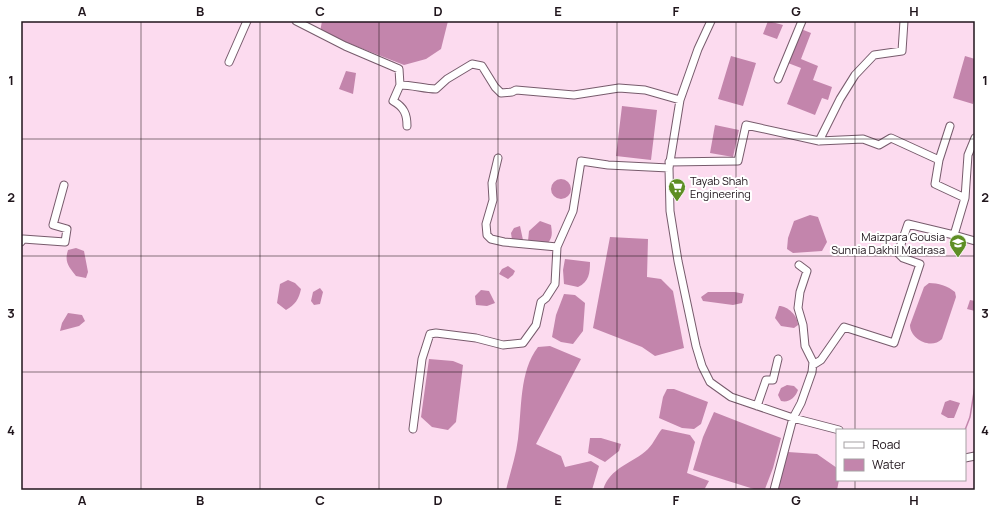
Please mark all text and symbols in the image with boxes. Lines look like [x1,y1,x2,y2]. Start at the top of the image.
text: A [78,2,87,20]
text: B [196,2,204,20]
text: C [315,2,325,20]
text: D [433,2,443,20]
text: E [554,2,562,20]
text: F [673,2,680,20]
text: G [791,2,801,20]
text: H [909,2,919,20]
text: 1 [8,71,14,89]
text: 1 [982,71,988,89]
place label: Tayab Shah Engineering [690,173,751,201]
supermarket icon: Tayab Shah Engineering [667,177,687,202]
text: 2 [7,188,15,206]
text: 2 [981,188,989,206]
place label: Maizpara Gousia Sunnia Dakhil Madrasa [831,229,945,257]
school or university icon: Maizpara Gousia Sunnia Dakhil Madrasa [948,233,968,258]
text: 3 [7,304,15,322]
text: 3 [981,304,989,322]
text: 4 [7,421,15,439]
text: 4 [981,421,989,439]
legend [836,429,966,481]
text: Road [872,436,900,453]
text: Water [872,456,906,473]
text: A [78,491,87,509]
text: B [196,491,204,509]
text: C [315,491,325,509]
text: D [433,491,443,509]
text: E [554,491,562,509]
text: F [673,491,680,509]
text: G [791,491,801,509]
text: H [909,491,919,509]

